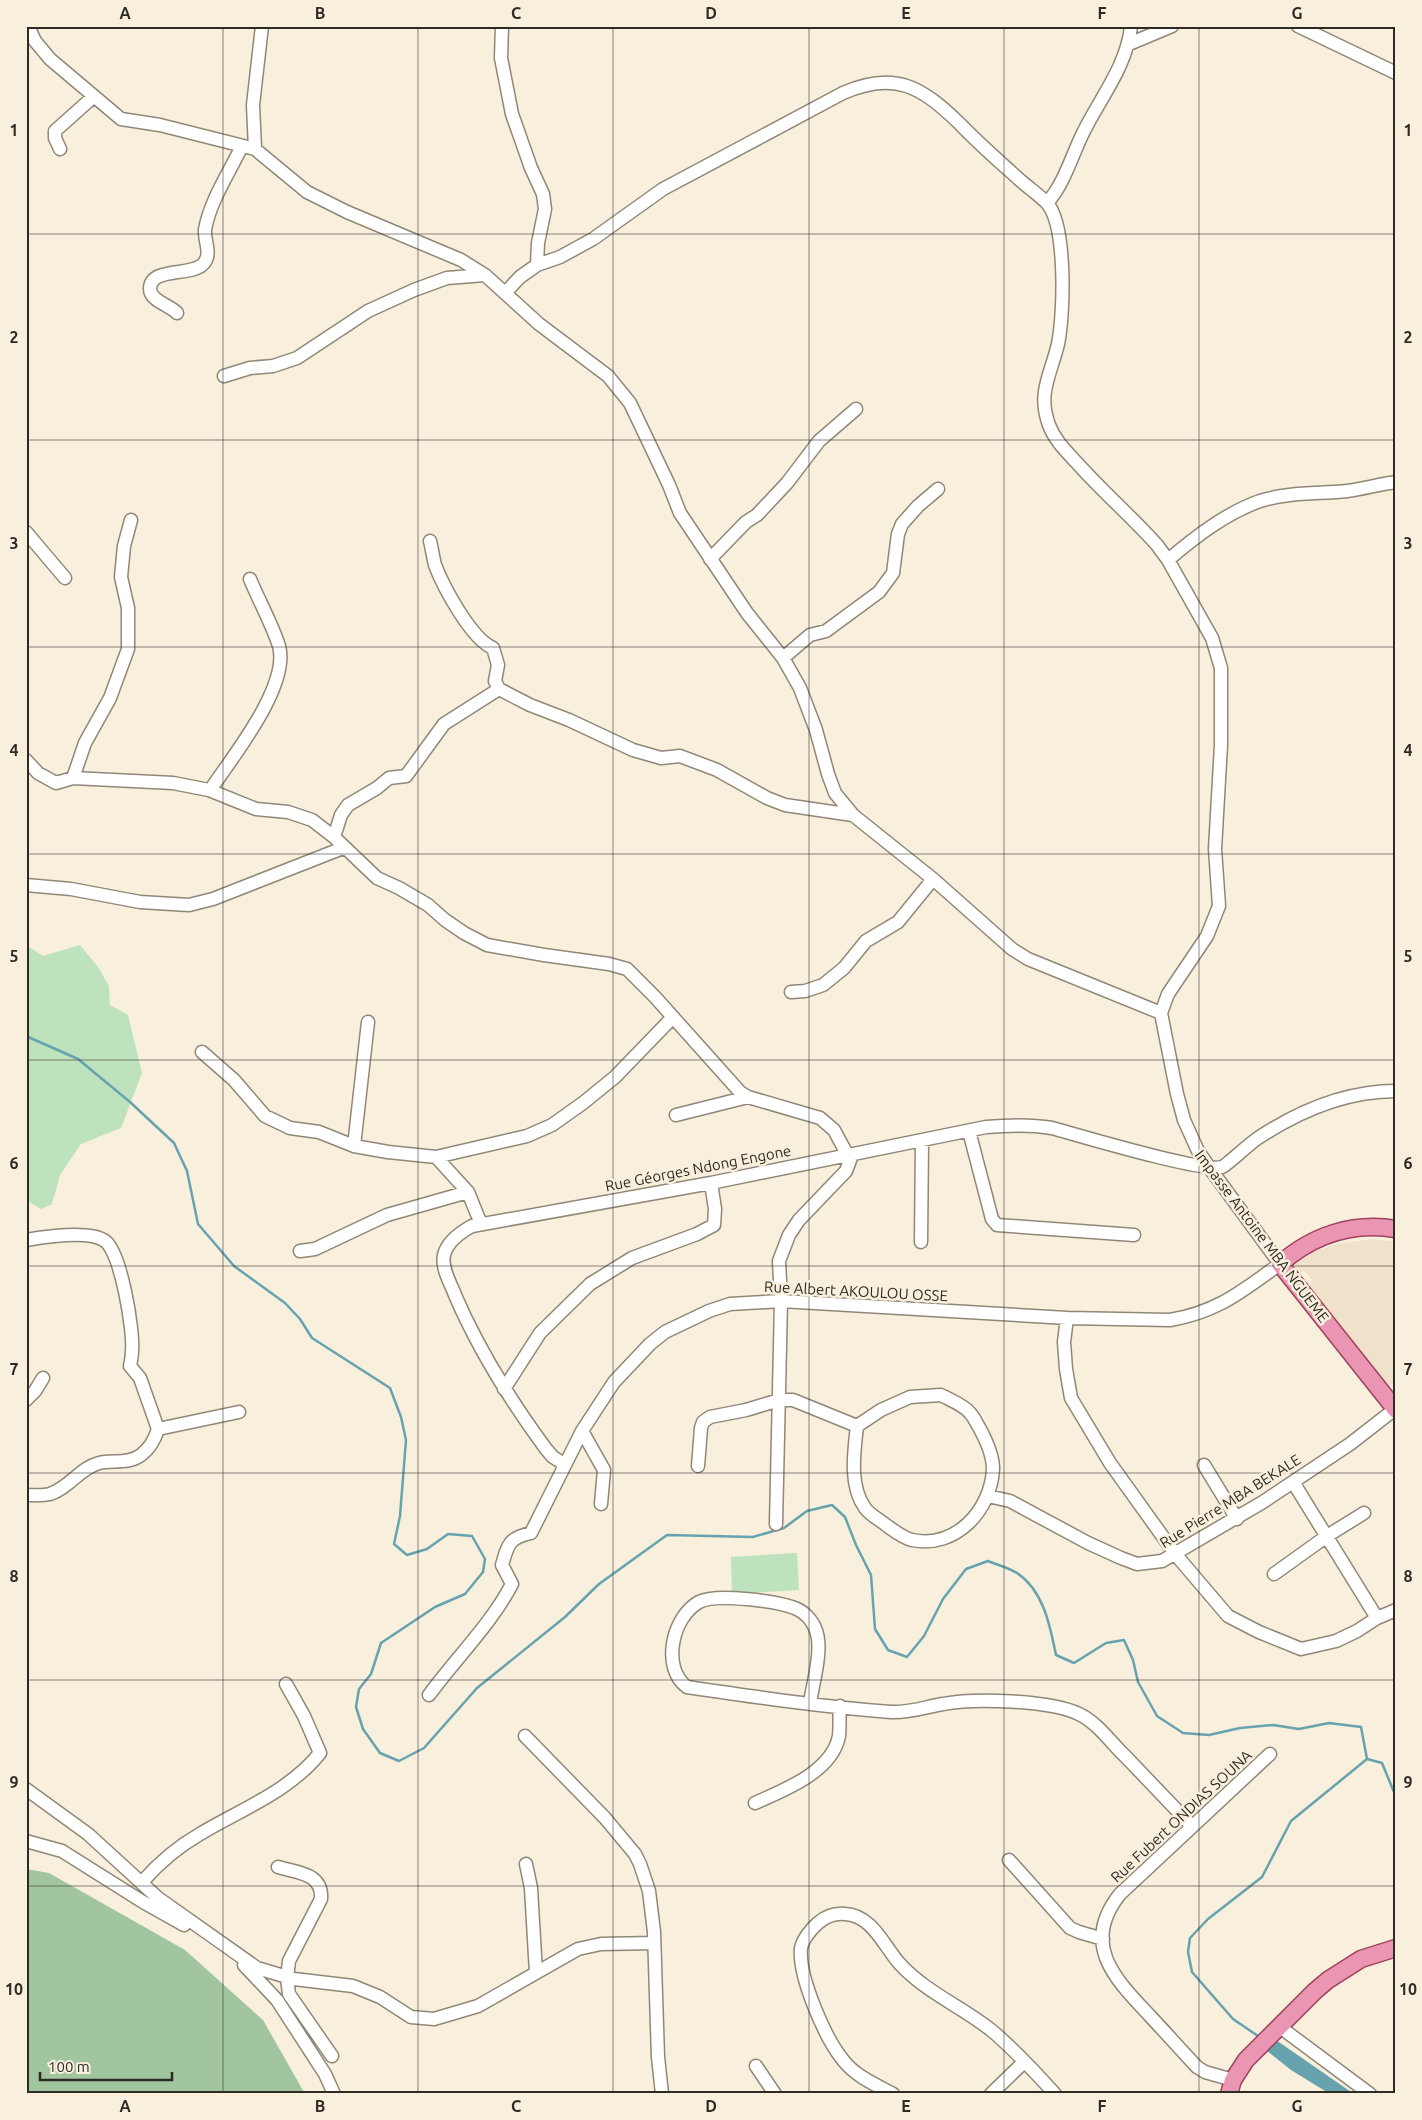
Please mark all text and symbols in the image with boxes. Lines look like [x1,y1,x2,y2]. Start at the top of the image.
text: A [119,4,131,22]
text: B [315,4,325,22]
text: C [511,4,521,22]
text: D [705,4,717,22]
text: E [901,4,911,22]
text: F [1098,4,1107,22]
text: G [1291,4,1303,22]
text: 1 [9,121,19,139]
text: 1 [1403,121,1413,139]
text: 2 [9,328,19,346]
text: 2 [1403,328,1413,346]
text: 3 [9,534,19,552]
text: 3 [1403,534,1413,552]
text: 4 [9,741,19,759]
text: 4 [1403,741,1413,759]
text: 5 [9,947,19,965]
text: 5 [1403,947,1413,965]
street label: Rue Géorges Ndong Engone [603,1142,793,1194]
street label: Impasse Antoine MBA NGUEME [1192,1146,1332,1326]
text: 6 [9,1154,19,1172]
text: 6 [1403,1154,1413,1172]
street label: Rue Albert AKOULOU OSSE [764,1278,948,1304]
text: 7 [9,1360,19,1378]
text: 7 [1403,1360,1413,1378]
street label: Rue Pierre MBA BEKALE [1157,1451,1303,1551]
text: 8 [9,1567,19,1585]
text: 8 [1403,1567,1413,1585]
street label: Rue Fubert ONDIAS SOUNA [1107,1746,1255,1886]
text: 9 [9,1773,19,1791]
text: 9 [1403,1773,1413,1791]
text: 10 [5,1980,23,1998]
text: 10 [1399,1980,1417,1998]
scale bar [40,2050,172,2082]
text: 100 m [48,2058,90,2075]
text: A [119,2097,131,2115]
text: B [315,2097,325,2115]
text: C [511,2097,521,2115]
text: D [705,2097,717,2115]
text: E [901,2097,911,2115]
text: F [1098,2097,1107,2115]
text: G [1291,2097,1303,2115]

